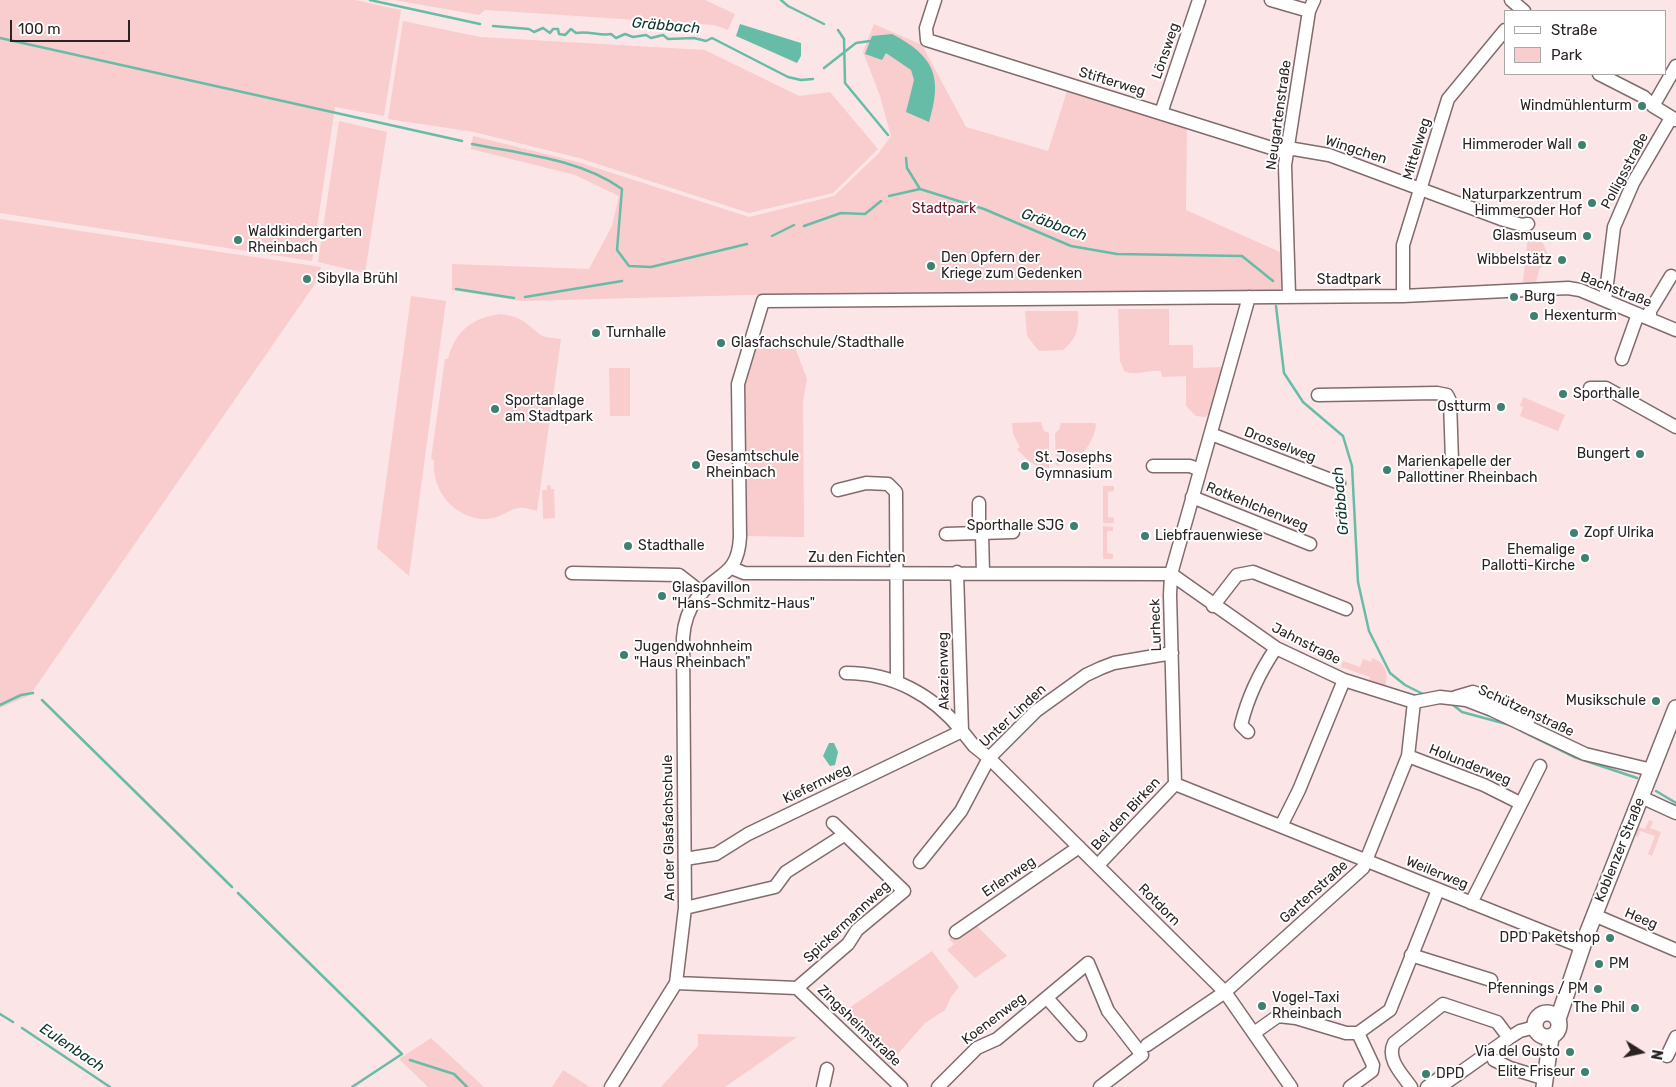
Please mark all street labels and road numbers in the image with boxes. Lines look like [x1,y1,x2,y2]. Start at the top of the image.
street label: Lönsweg [1149,21,1183,81]
street label: Neugartenstraße [1263,59,1295,171]
street label: Stifterweg [1077,64,1147,100]
street label: Mittelweg [1400,116,1434,182]
street label: Polligsstraße [1598,130,1652,212]
street label: Wingchen [1323,132,1389,168]
street label: Bachstraße [1578,269,1654,311]
street label: Stadtpark [1317,272,1381,288]
street label: Drosselweg [1242,424,1318,466]
street label: Rotkehlchenweg [1203,479,1311,535]
street label: Zu den Fichten [808,550,906,566]
street label: Lurheck [1147,598,1165,652]
street label: Jahnstraße [1269,619,1343,669]
street label: Akazienweg [935,632,953,710]
street label: Unter Linden [976,681,1050,751]
street label: Schützenstraße [1475,681,1577,741]
street label: Holunderweg [1426,741,1514,789]
street label: An der Glasfachschule [659,755,679,901]
street label: Kiefernweg [780,760,854,808]
street label: Bei den Birken [1088,774,1164,854]
street label: Koblenzer Straße [1591,795,1649,905]
street label: Erlenweg [979,853,1039,901]
street label: Weilerweg [1403,853,1471,893]
street label: Gartenstraße [1276,857,1352,927]
street label: Spickermannweg [800,877,894,967]
street label: Rotdorn [1134,880,1184,930]
street label: Heeg [1622,905,1660,933]
street label: Zingsheimstraße [814,982,904,1070]
street label: Koenenweg [959,989,1029,1049]

